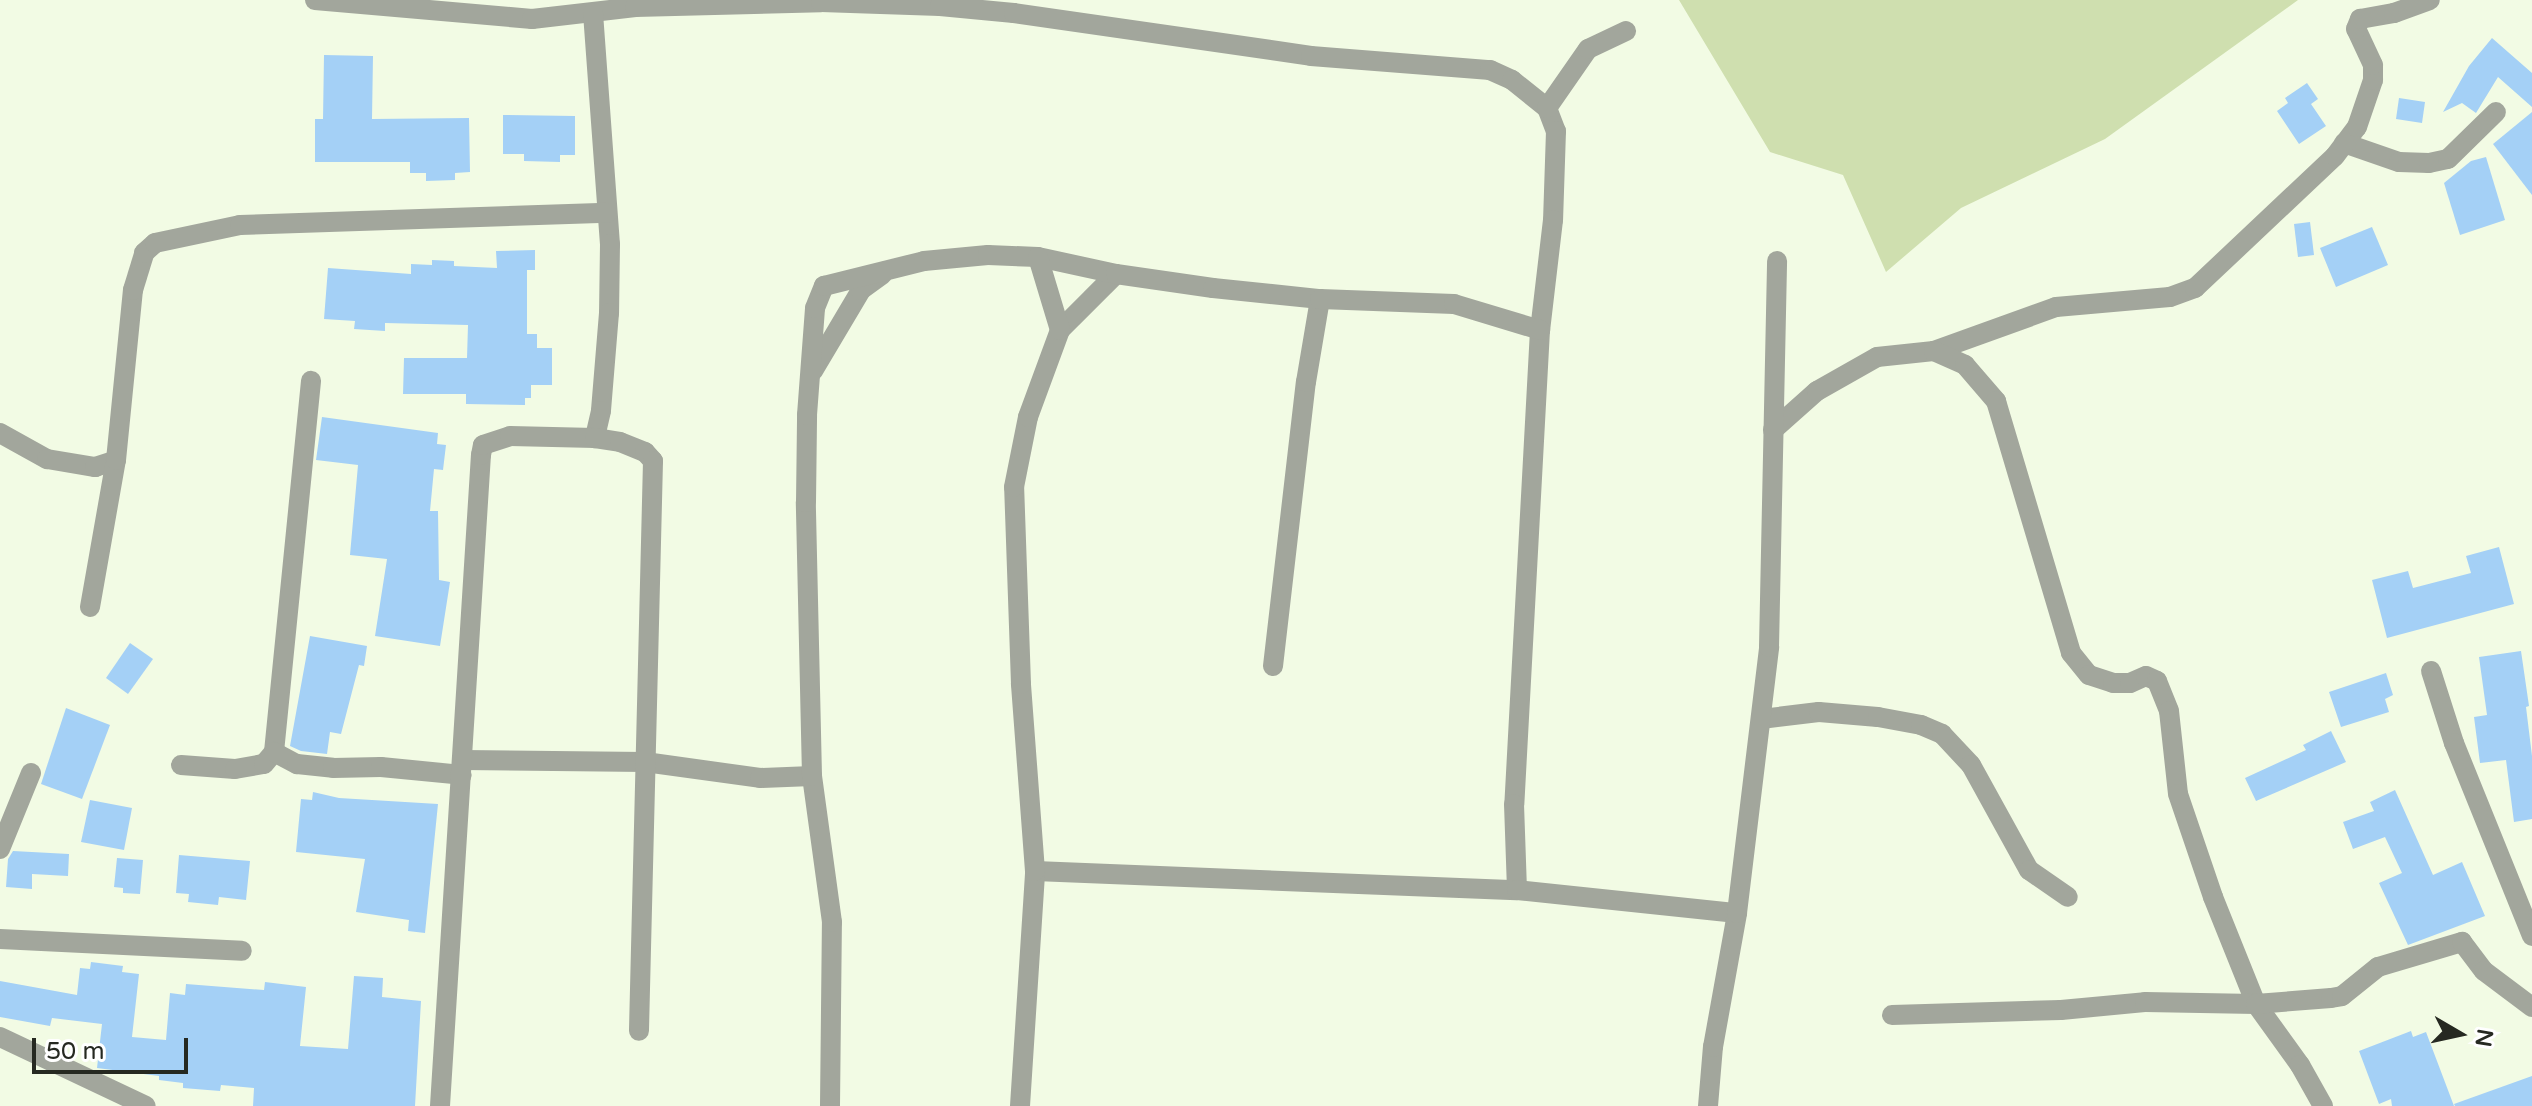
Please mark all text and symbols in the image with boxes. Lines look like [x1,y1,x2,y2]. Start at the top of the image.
north arrow [2420,994,2500,1074]
scale bar [36,1022,192,1072]
text: N [2469,1027,2498,1049]
text: 50 m [46,1037,104,1066]

